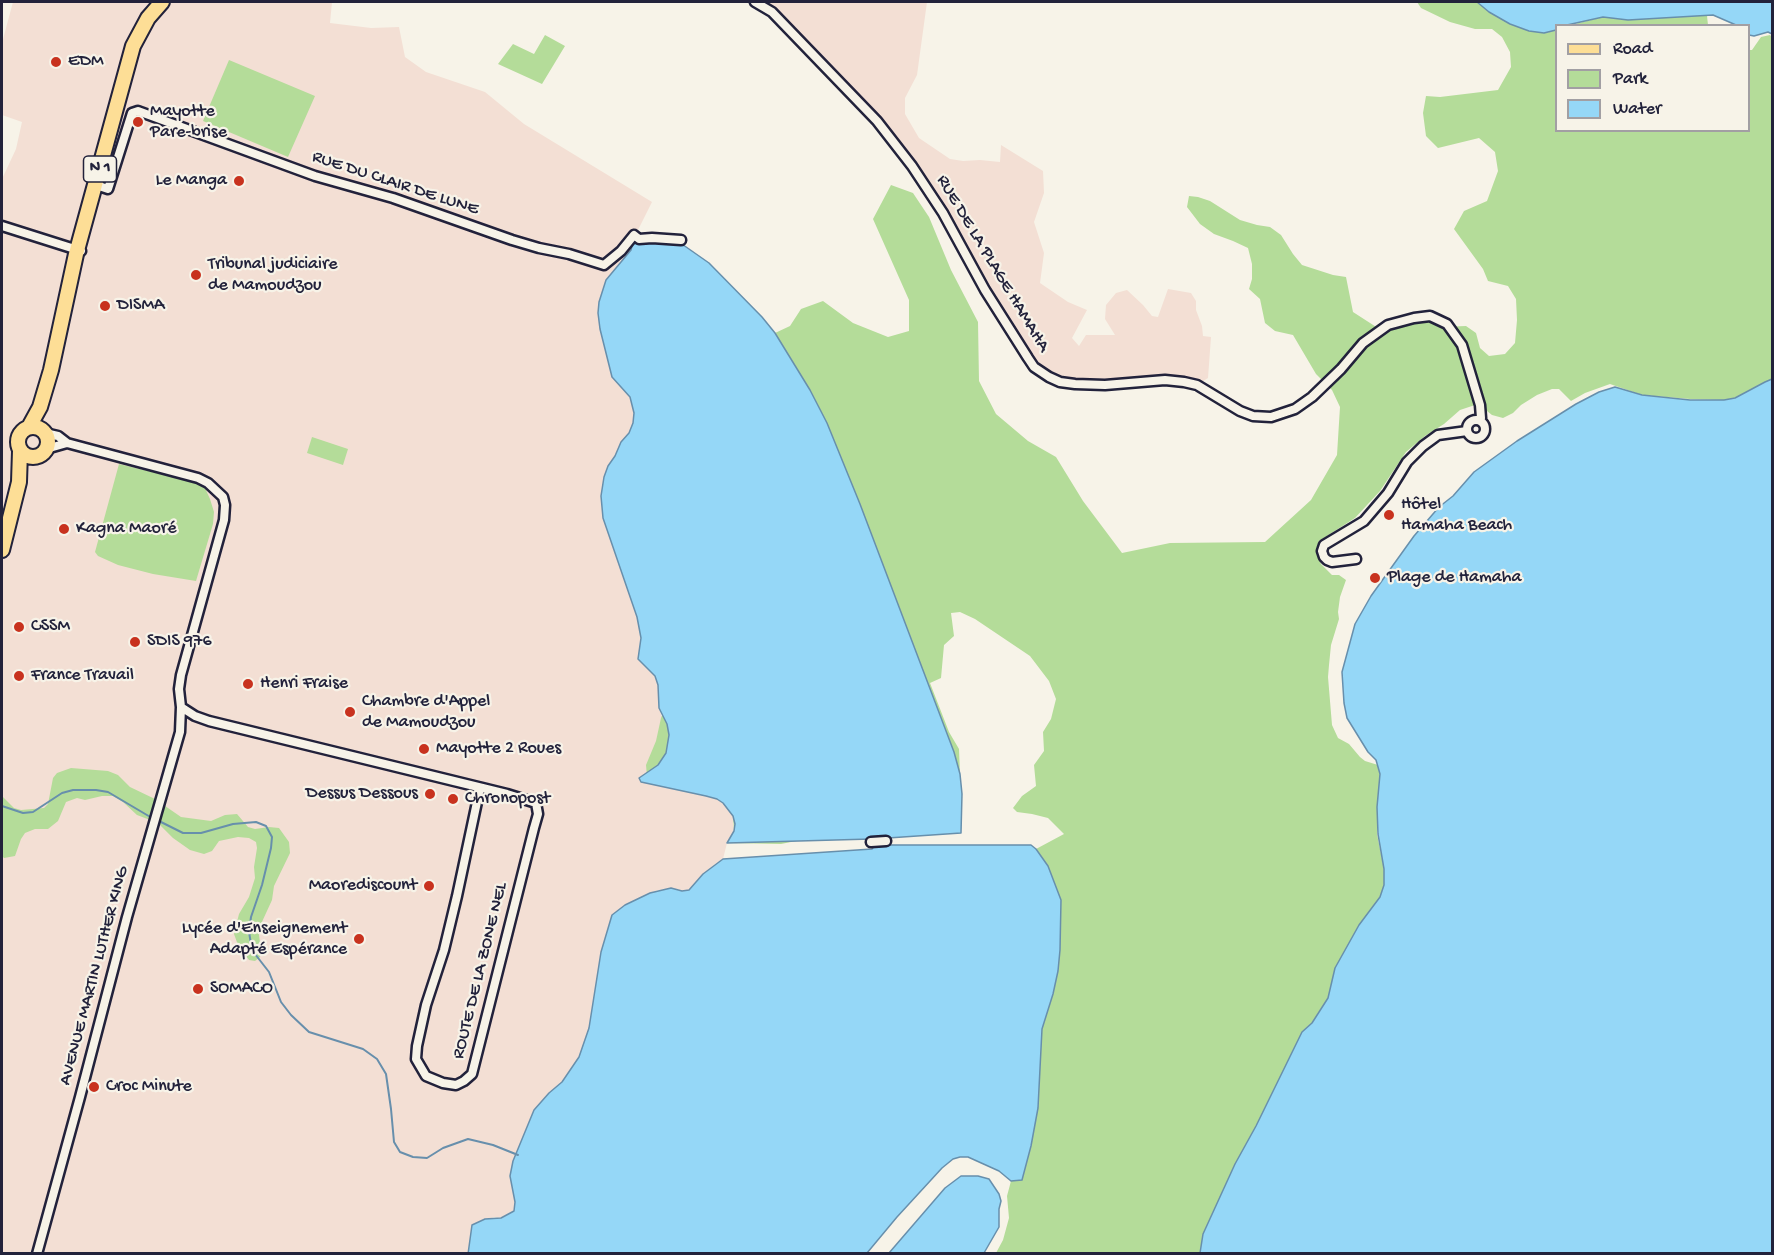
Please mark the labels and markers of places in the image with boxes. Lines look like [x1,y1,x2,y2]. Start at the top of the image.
place label: EDM [68,51,103,73]
marker: EDM [49,55,63,69]
place label: Mayotte Pare-brise [150,101,227,144]
marker: Mayotte Pare-brise [131,115,145,129]
place label: Le Manga [156,170,227,192]
marker: Le Manga [232,174,246,188]
place label: Tribunal judiciaire de Mamoudzou [208,254,338,296]
marker: Tribunal judiciaire de Mamoudzou [189,268,203,282]
place label: DISMA [117,295,165,317]
marker: DISMA [98,299,112,313]
place label: Hôtel Hamaha Beach [1401,494,1512,536]
marker: Hôtel Hamaha Beach [1382,508,1396,522]
place label: Kagna Maoré [76,518,176,540]
marker: Kagna Maoré [57,522,71,536]
place label: Plage de Hamaha [1387,567,1521,589]
marker: Plage de Hamaha [1368,571,1382,585]
place label: CSSM [31,616,70,638]
marker: CSSM [12,620,26,634]
place label: SDIS 976 [147,631,212,653]
marker: SDIS 976 [128,635,142,649]
place label: France Travail [31,665,134,687]
marker: France Travail [12,669,26,683]
place label: Henri Fraise [260,673,348,695]
marker: Henri Fraise [241,677,255,691]
place label: Chambre d'Appel de Mamoudzou [362,691,490,734]
marker: Chambre d'Appel de Mamoudzou [343,705,357,719]
place label: Mayotte 2 Roues [436,738,561,760]
marker: Mayotte 2 Roues [417,742,431,756]
place label: Dessus Dessous [306,783,418,805]
marker: Dessus Dessous [423,787,437,801]
place label: Chronopost [465,788,550,810]
marker: Chronopost [446,792,460,806]
place label: Maorediscount [309,875,417,897]
marker: Maorediscount [422,879,436,893]
place label: Lycée d'Enseignement Adapté Espérance [182,918,347,960]
marker: Lycée d'Enseignement Adapté Espérance [352,932,366,946]
place label: SOMACO [210,978,273,1000]
marker: SOMACO [191,982,205,996]
place label: Croc Minute [106,1076,192,1098]
marker: Croc Minute [87,1080,101,1094]

